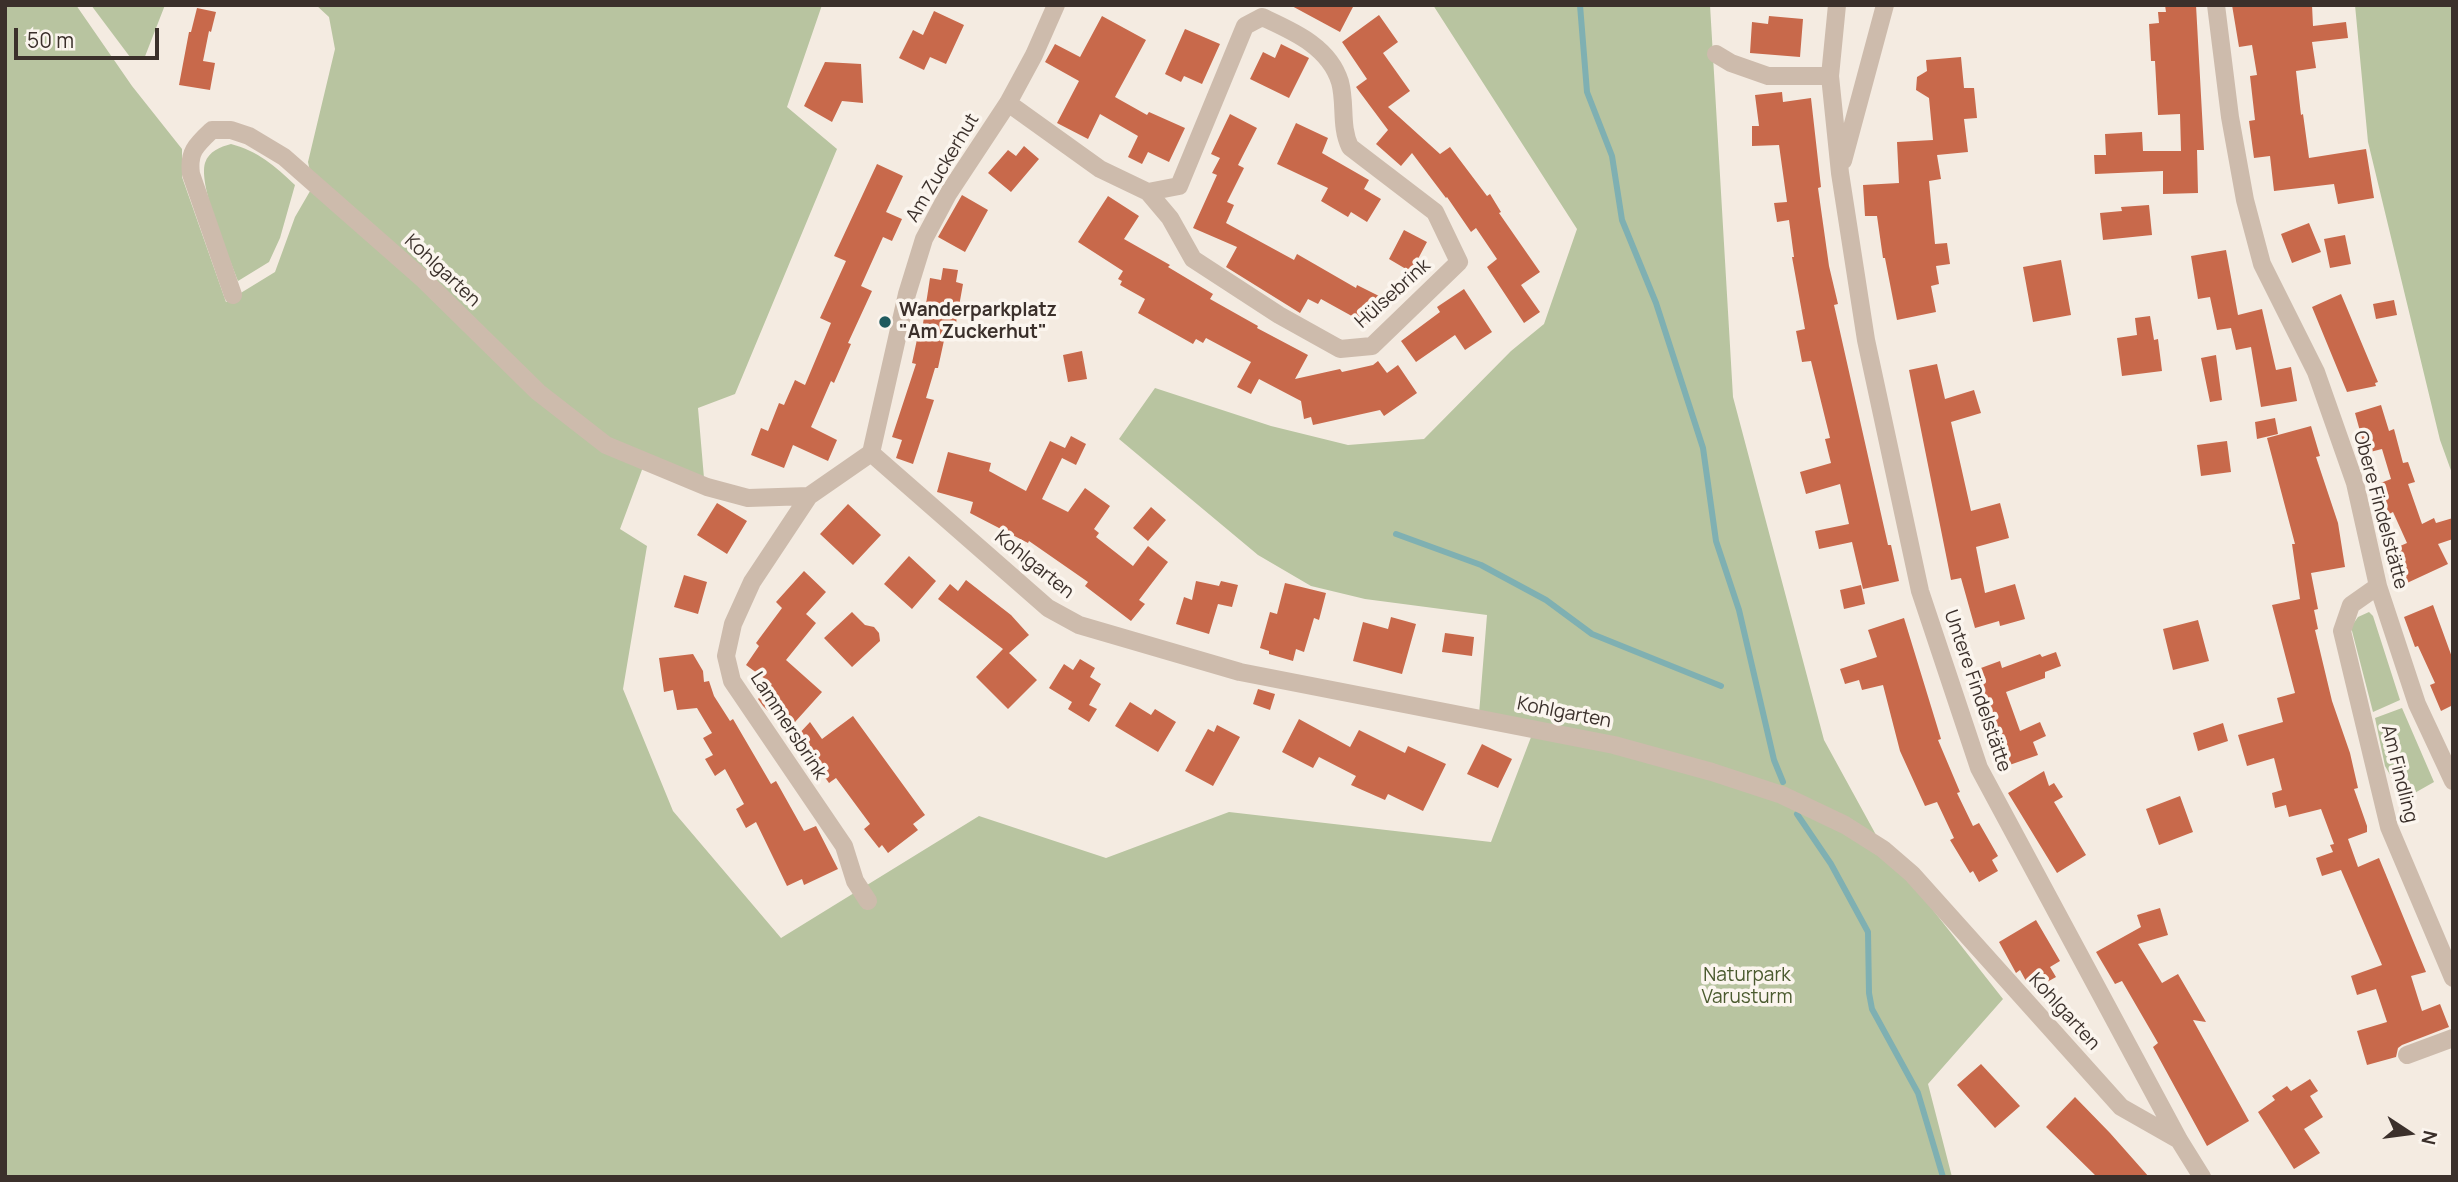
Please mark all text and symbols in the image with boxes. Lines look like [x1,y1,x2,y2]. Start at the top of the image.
scale bar [18,14,163,58]
text: 50 m [27,26,74,54]
street label: Am Zuckerhut [902,110,984,226]
street label: Kohlgarten [399,230,485,312]
street label: Hülsebrink [1351,254,1435,334]
place label: Wanderparkplatz "Am Zuckerhut" [899,300,1057,344]
marker: Wanderparkplatz "Am Zuckerhut" [877,314,893,330]
street label: Obere Findelstätte [2348,428,2412,592]
street label: Kohlgarten [990,526,1078,604]
street label: Untere Findelstätte [1939,607,2015,775]
street label: Lammersbrink [745,668,831,784]
street label: Kohlgarten [1515,693,1613,733]
street label: Am Findling [2376,723,2422,825]
park label: Naturpark Varusturm [1701,965,1793,1009]
street label: Kohlgarten [2024,969,2104,1055]
north arrow [2374,1098,2444,1168]
text: N [2415,1128,2444,1147]

